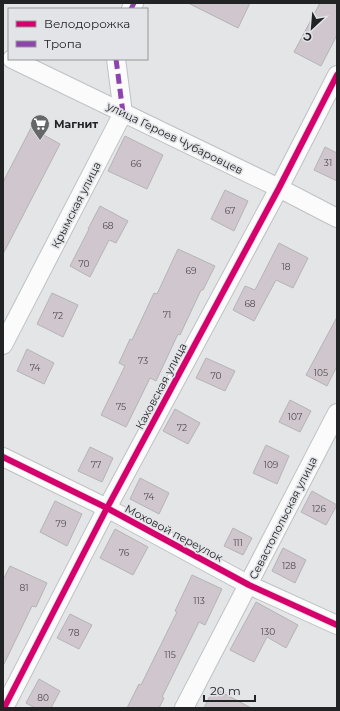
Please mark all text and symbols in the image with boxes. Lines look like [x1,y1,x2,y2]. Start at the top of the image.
legend [8,8,148,60]
north arrow [292,8,332,48]
text: Велодорожка [44,16,130,31]
text: С [301,29,314,45]
text: Тропа [44,36,82,51]
street label: улица Героев Чубаровцев [104,98,245,177]
supermarket icon: Магнит [29,113,51,141]
place label: Магнит [54,117,98,131]
house number: 31 [324,157,332,168]
house number: 66 [131,158,142,169]
street label: Крымская улица [48,159,104,251]
house number: 67 [225,205,235,216]
house number: 68 [102,220,114,231]
house number: 70 [78,258,90,269]
house number: 18 [282,261,291,272]
house number: 69 [186,265,197,276]
house number: 68 [244,298,256,309]
house number: 71 [163,309,171,320]
house number: 72 [53,310,63,321]
street label: Каховская улица [132,340,190,432]
house number: 73 [138,355,148,366]
house number: 74 [30,362,40,373]
house number: 105 [314,367,328,378]
house number: 70 [210,370,222,381]
house number: 75 [116,401,126,412]
house number: 107 [288,411,302,422]
house number: 72 [177,422,187,433]
street label: Севастопольская улица [246,454,320,582]
house number: 77 [91,459,101,470]
house number: 109 [264,459,279,470]
house number: 74 [144,491,154,502]
street label: Моховой переулок [123,501,226,565]
house number: 126 [312,503,326,514]
house number: 79 [56,518,67,529]
house number: 111 [233,537,243,548]
house number: 76 [119,547,130,558]
house number: 128 [282,560,296,571]
house number: 81 [20,582,29,593]
house number: 113 [193,595,205,606]
house number: 130 [261,626,275,637]
house number: 78 [69,627,80,638]
house number: 115 [164,649,176,660]
scale bar [204,677,255,703]
text: 20 m [210,683,241,698]
house number: 80 [37,692,49,703]

